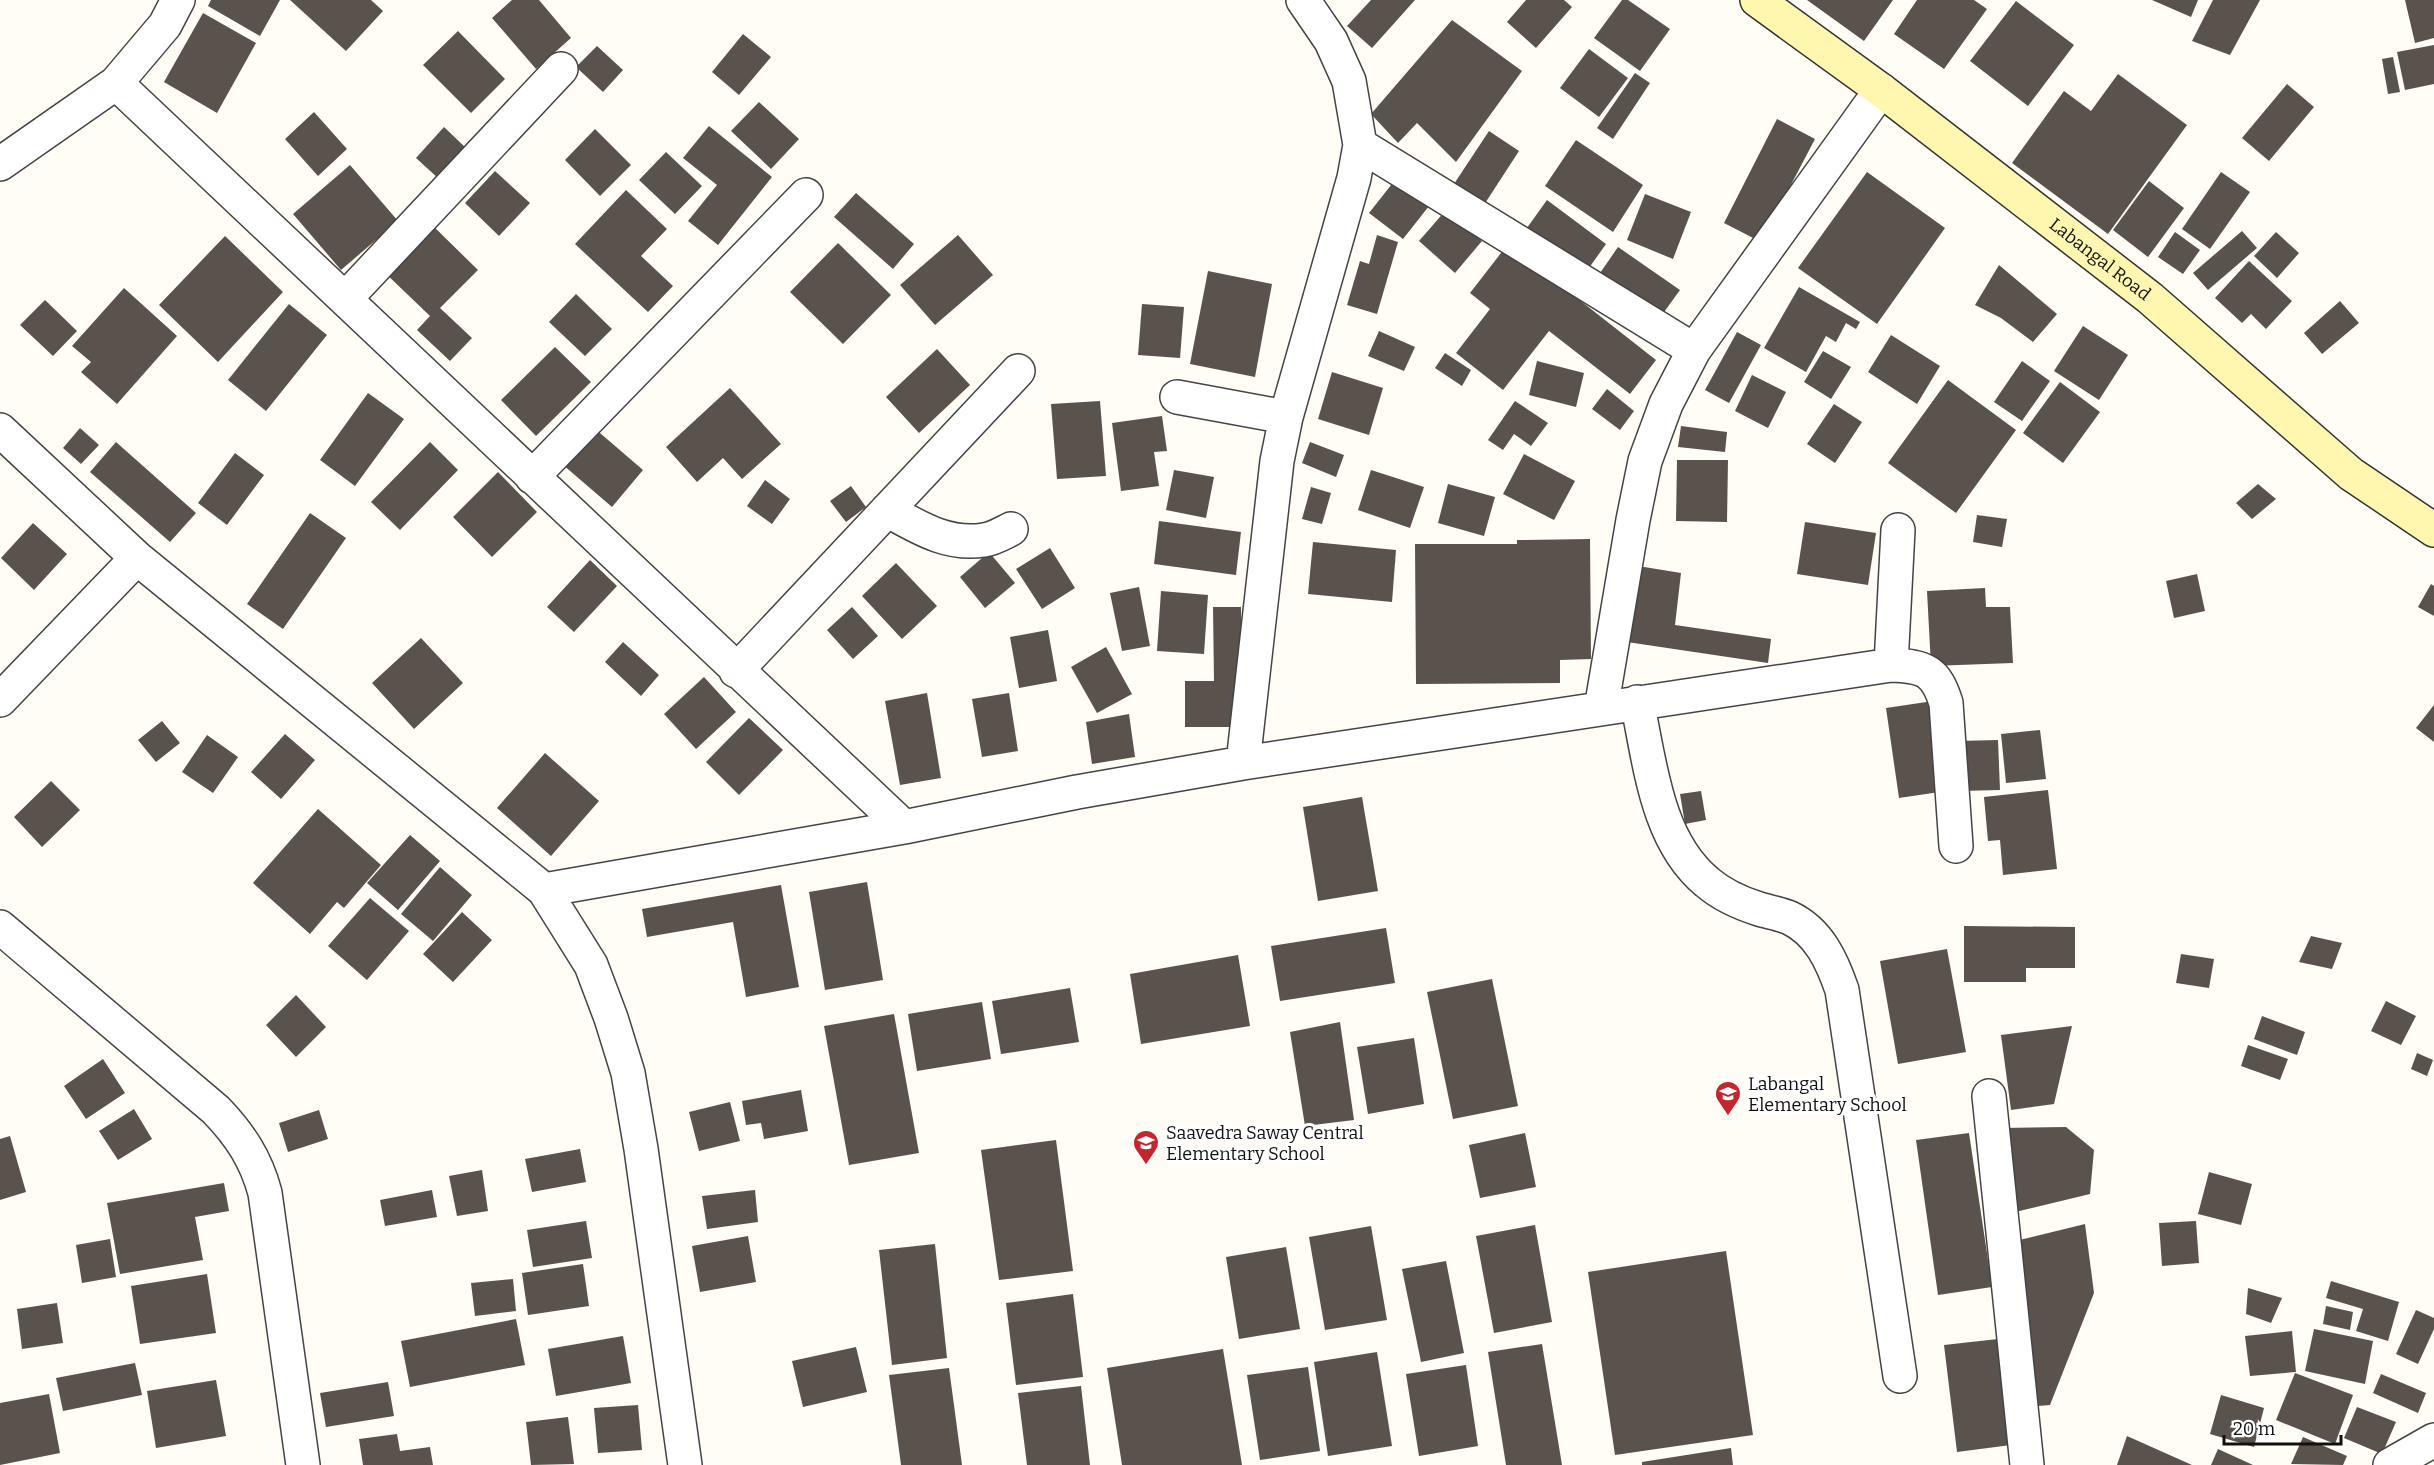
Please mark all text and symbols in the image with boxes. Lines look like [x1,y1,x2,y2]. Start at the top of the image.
street label: Labangal Road [2045,213,2155,306]
place label: Labangal Elementary School [1748,1073,1907,1116]
school or university icon: Labangal Elementary School [1713,1079,1743,1117]
place label: Saavedra Saway Central Elementary School [1166,1122,1364,1165]
school or university icon: Saavedra Saway Central Elementary School [1131,1128,1161,1166]
scale bar [2224,1408,2341,1446]
text: 20 m [2233,1418,2275,1440]

